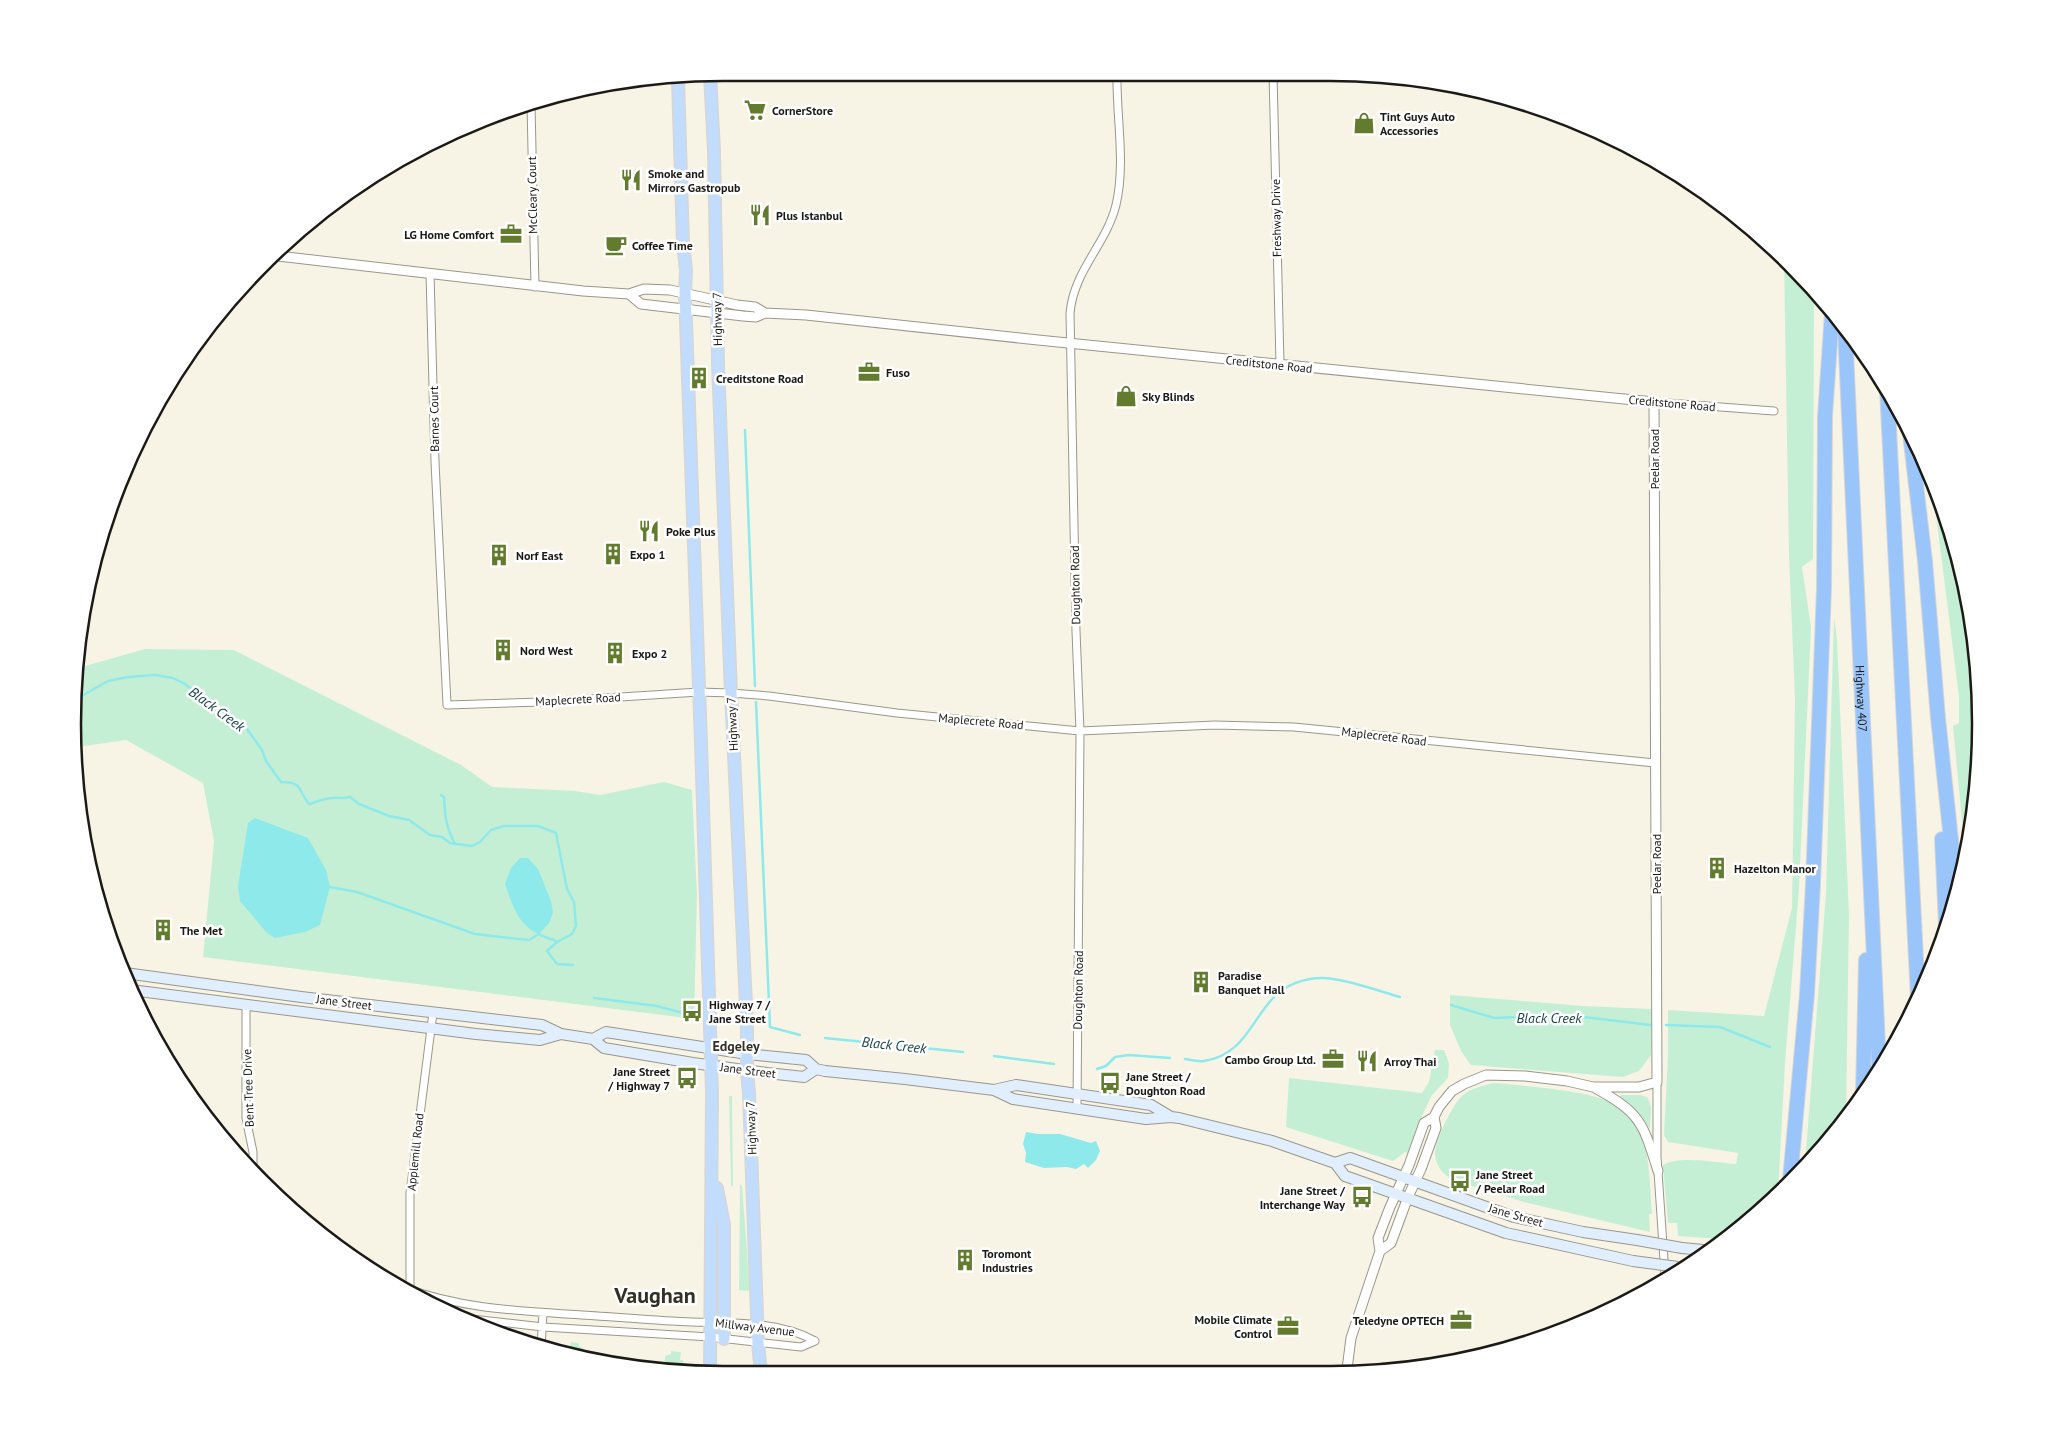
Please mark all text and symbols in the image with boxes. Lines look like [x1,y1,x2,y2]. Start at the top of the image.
supermarket icon: CornerStore [742,97,768,123]
place label: CornerStore [772,103,833,118]
place label: Tint Guys Auto Accessories [1380,109,1456,138]
shop icon: Tint Guys Auto Accessories [1351,110,1377,136]
street label: McCleary Court [524,156,540,234]
place label: Smoke and Mirrors Gastropub [648,166,741,195]
restaurant icon: Smoke and Mirrors Gastropub [618,167,644,193]
street label: Freshway Drive [1268,179,1284,257]
restaurant icon: Plus Istanbul [747,202,773,228]
place label: Plus Istanbul [776,208,843,223]
office icon: LG Home Comfort [498,221,524,247]
place label: LG Home Comfort [404,227,495,242]
cafe icon: Coffee Time [603,232,629,258]
place label: Coffee Time [632,238,693,253]
street label: Highway 7 [709,292,725,346]
street label: Creditstone Road [1225,352,1313,376]
office icon: Fuso [856,359,882,385]
building icon: Creditstone Road [686,365,712,391]
place label: Fuso [886,365,911,380]
place label: Creditstone Road [716,371,804,386]
shop icon: Sky Blinds [1113,383,1139,409]
street label: Barnes Court [426,386,442,452]
place label: Sky Blinds [1142,389,1195,404]
street label: Creditstone Road [1628,392,1716,414]
street label: Peelar Road [1647,429,1662,489]
restaurant icon: Poke Plus [636,518,662,544]
place label: Poke Plus [666,524,716,539]
building icon: Expo 1 [600,541,626,567]
building icon: Norf East [486,542,512,568]
street label: Doughton Road [1067,545,1083,625]
place label: Expo 1 [630,547,665,562]
place label: Norf East [516,548,564,563]
building icon: Nord West [490,637,516,663]
building icon: Expo 2 [602,640,628,666]
place label: Nord West [520,643,574,658]
place label: Expo 2 [632,646,667,661]
street label: Highway 407 [1853,665,1871,732]
water label: Black Creek [185,683,249,736]
street label: Maplecrete Road [535,689,621,709]
street label: Highway 7 [723,697,741,751]
street label: Maplecrete Road [938,710,1024,732]
street label: Maplecrete Road [1341,723,1427,749]
street label: Peelar Road [1649,834,1664,894]
building icon: Hazelton Manor [1704,855,1730,881]
place label: Hazelton Manor [1734,861,1816,876]
building icon: The Met [150,917,176,943]
place label: The Met [180,923,223,938]
street label: Doughton Road [1070,950,1086,1030]
place label: Paradise Banquet Hall [1218,968,1285,997]
building icon: Paradise Banquet Hall [1188,969,1214,995]
street label: Jane Street [314,991,373,1013]
place label: Highway 7 / Jane Street [708,997,771,1026]
bus stop icon: Highway 7 / Jane Street [679,998,705,1024]
water label: Black Creek [1517,1009,1582,1027]
water label: Black Creek [861,1033,928,1057]
district label: Edgeley [712,1037,760,1055]
office icon: Cambo Group Ltd. [1320,1046,1346,1072]
restaurant icon: Arroy Thai [1354,1048,1380,1074]
street label: Bent Tree Drive [239,1049,257,1127]
place label: Cambo Group Ltd. [1225,1052,1316,1067]
place label: Arroy Thai [1384,1054,1436,1069]
street label: Jane Street [718,1059,777,1081]
place label: Jane Street / Highway 7 [607,1064,671,1093]
bus stop icon: Jane Street / Highway 7 [674,1065,700,1091]
place label: Jane Street / Doughton Road [1125,1069,1205,1098]
bus stop icon: Jane Street / Doughton Road [1097,1070,1123,1096]
street label: Highway 7 [743,1101,759,1155]
street label: Applemill Road [403,1112,427,1192]
place label: Jane Street / Peelar Road [1475,1167,1545,1196]
bus stop icon: Jane Street / Peelar Road [1447,1168,1473,1194]
place label: Jane Street / Interchange Way [1260,1183,1346,1212]
bus stop icon: Jane Street / Interchange Way [1349,1184,1375,1210]
street label: Jane Street [1486,1200,1545,1230]
place label: Toromont Industries [982,1246,1033,1275]
building icon: Toromont Industries [952,1247,978,1273]
district label: Vaughan [613,1281,696,1309]
office icon: Teledyne OPTECH [1448,1307,1474,1333]
place label: Mobile Climate Control [1194,1312,1272,1341]
office icon: Mobile Climate Control [1275,1313,1301,1339]
place label: Teledyne OPTECH [1353,1313,1444,1328]
street label: Millway Avenue [714,1315,796,1339]

